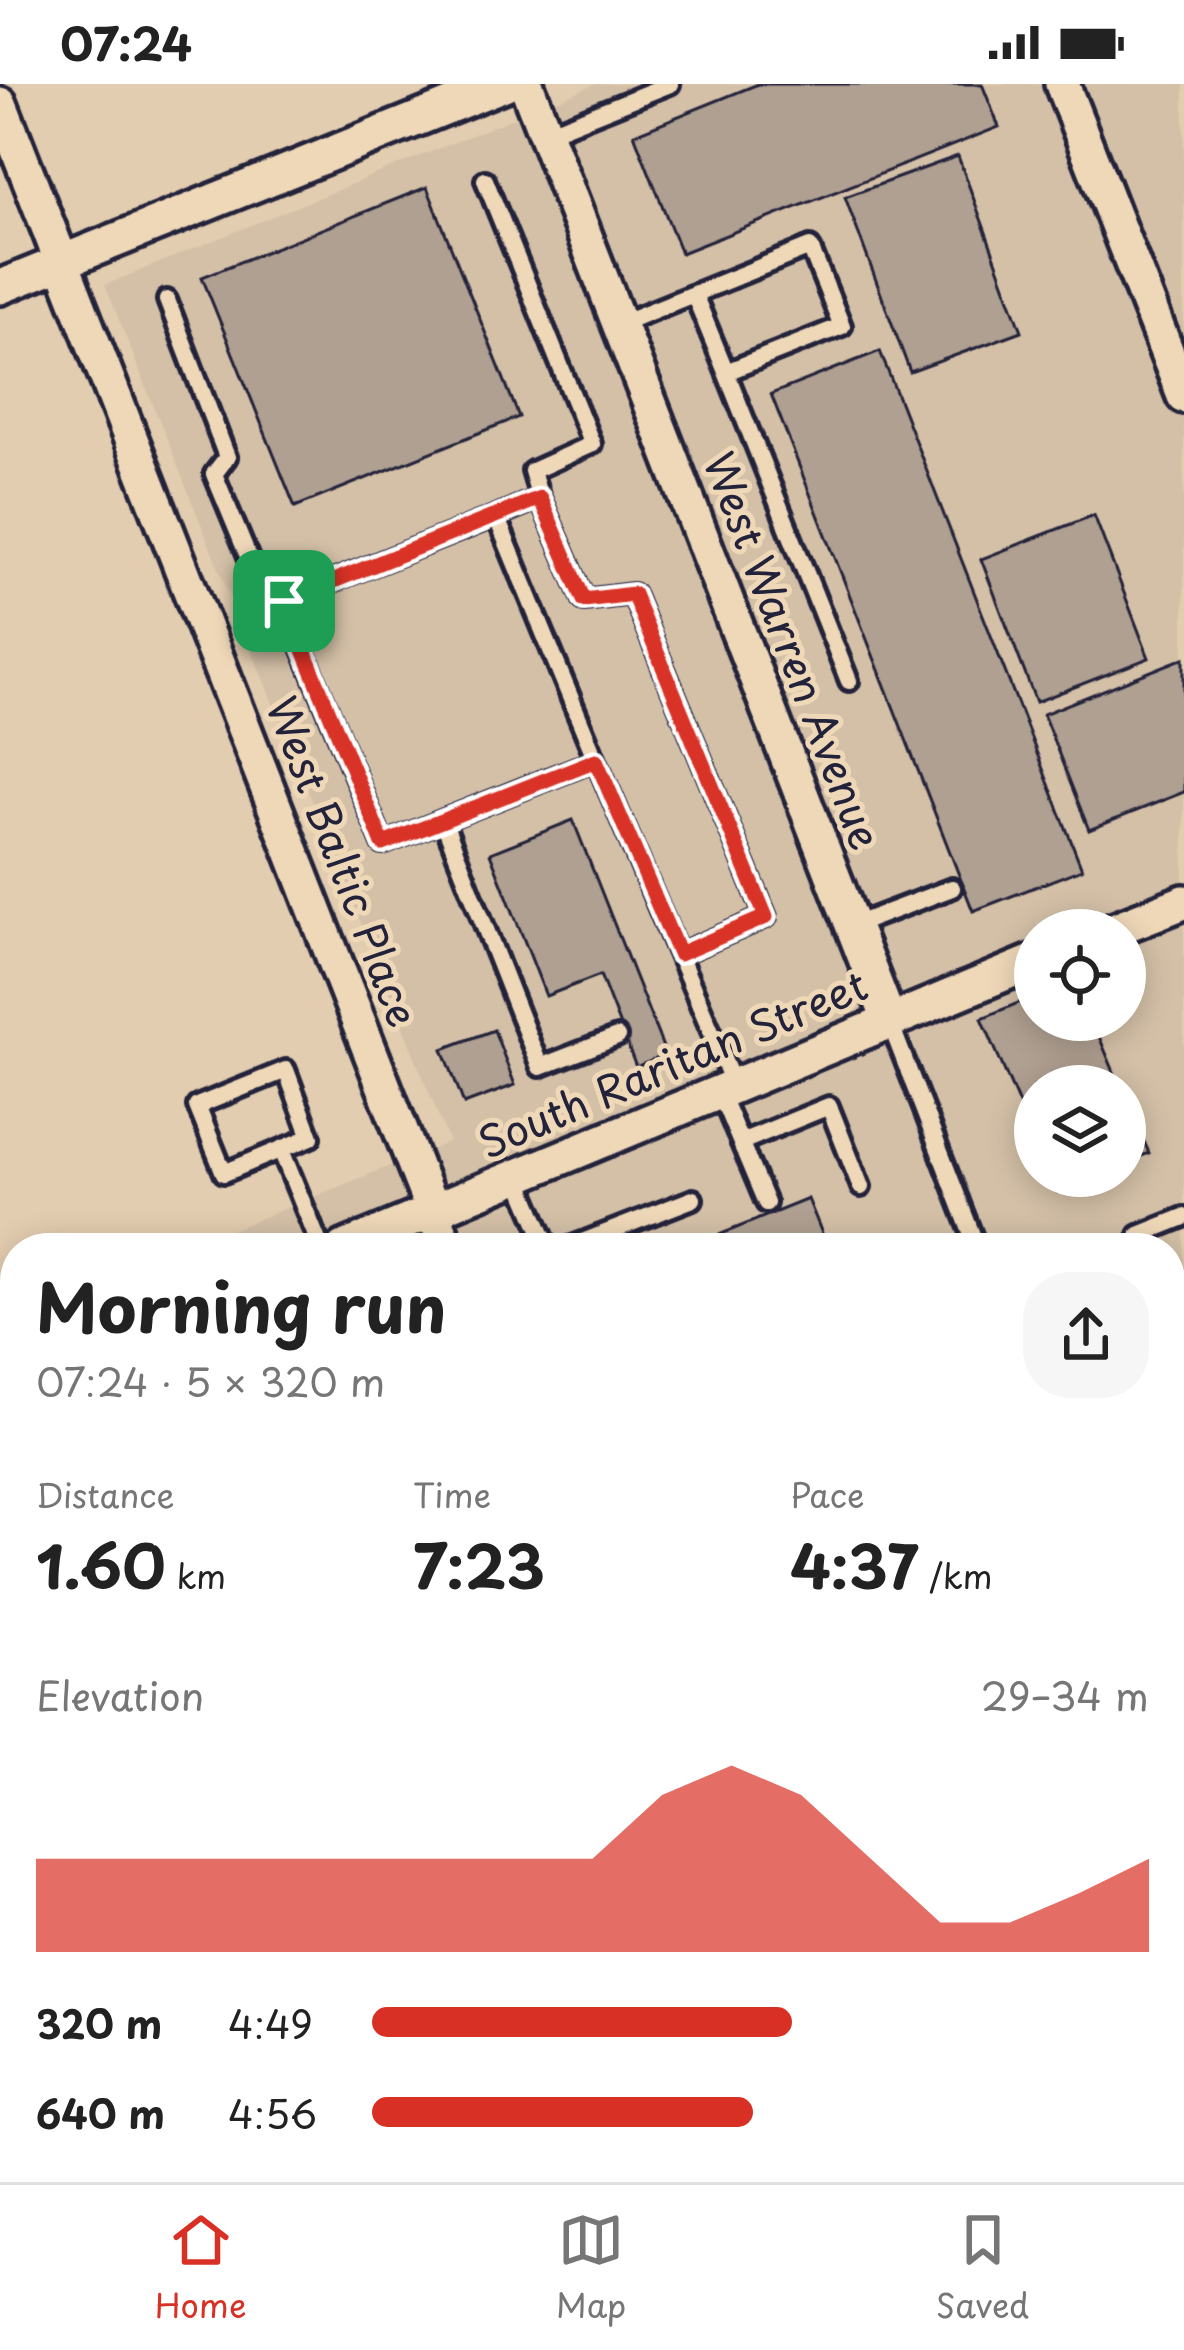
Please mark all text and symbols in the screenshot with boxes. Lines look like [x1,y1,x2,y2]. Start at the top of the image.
text: 07:24 [60,8,192,76]
street label: West Warren Avenue [689,442,899,858]
pin [233,550,335,652]
icon: arrive [251,568,317,634]
street label: West Baltic Place [252,687,436,1035]
map controls [1014,909,1146,1197]
button: locate [1014,909,1146,1041]
street label: South Raritan Street [468,952,876,1172]
button: layers [1014,1065,1146,1197]
text: Morning run [36,1256,446,1355]
button: share [1023,1272,1149,1398]
text: 07:24 · 5 × 320 m [36,1351,385,1410]
text: Distance [36,1469,174,1519]
text: Time [413,1469,491,1519]
text: Pace [790,1469,864,1519]
text: 1.60 [36,1519,166,1609]
text: 7:23 [413,1519,545,1609]
text: 4:37 [790,1519,919,1609]
text: km [166,1550,226,1600]
text: /km [919,1550,992,1600]
text: Elevation [36,1665,204,1724]
text: 29–34 m [981,1665,1149,1724]
text: 320 m [36,1993,162,2052]
text: 4:49 [228,1993,313,2052]
text: 640 m [36,2083,165,2142]
text: 4:56 [228,2083,317,2142]
tab: Home [155,2207,246,2329]
tab: Map [556,2207,626,2329]
tab: Saved [936,2207,1029,2329]

